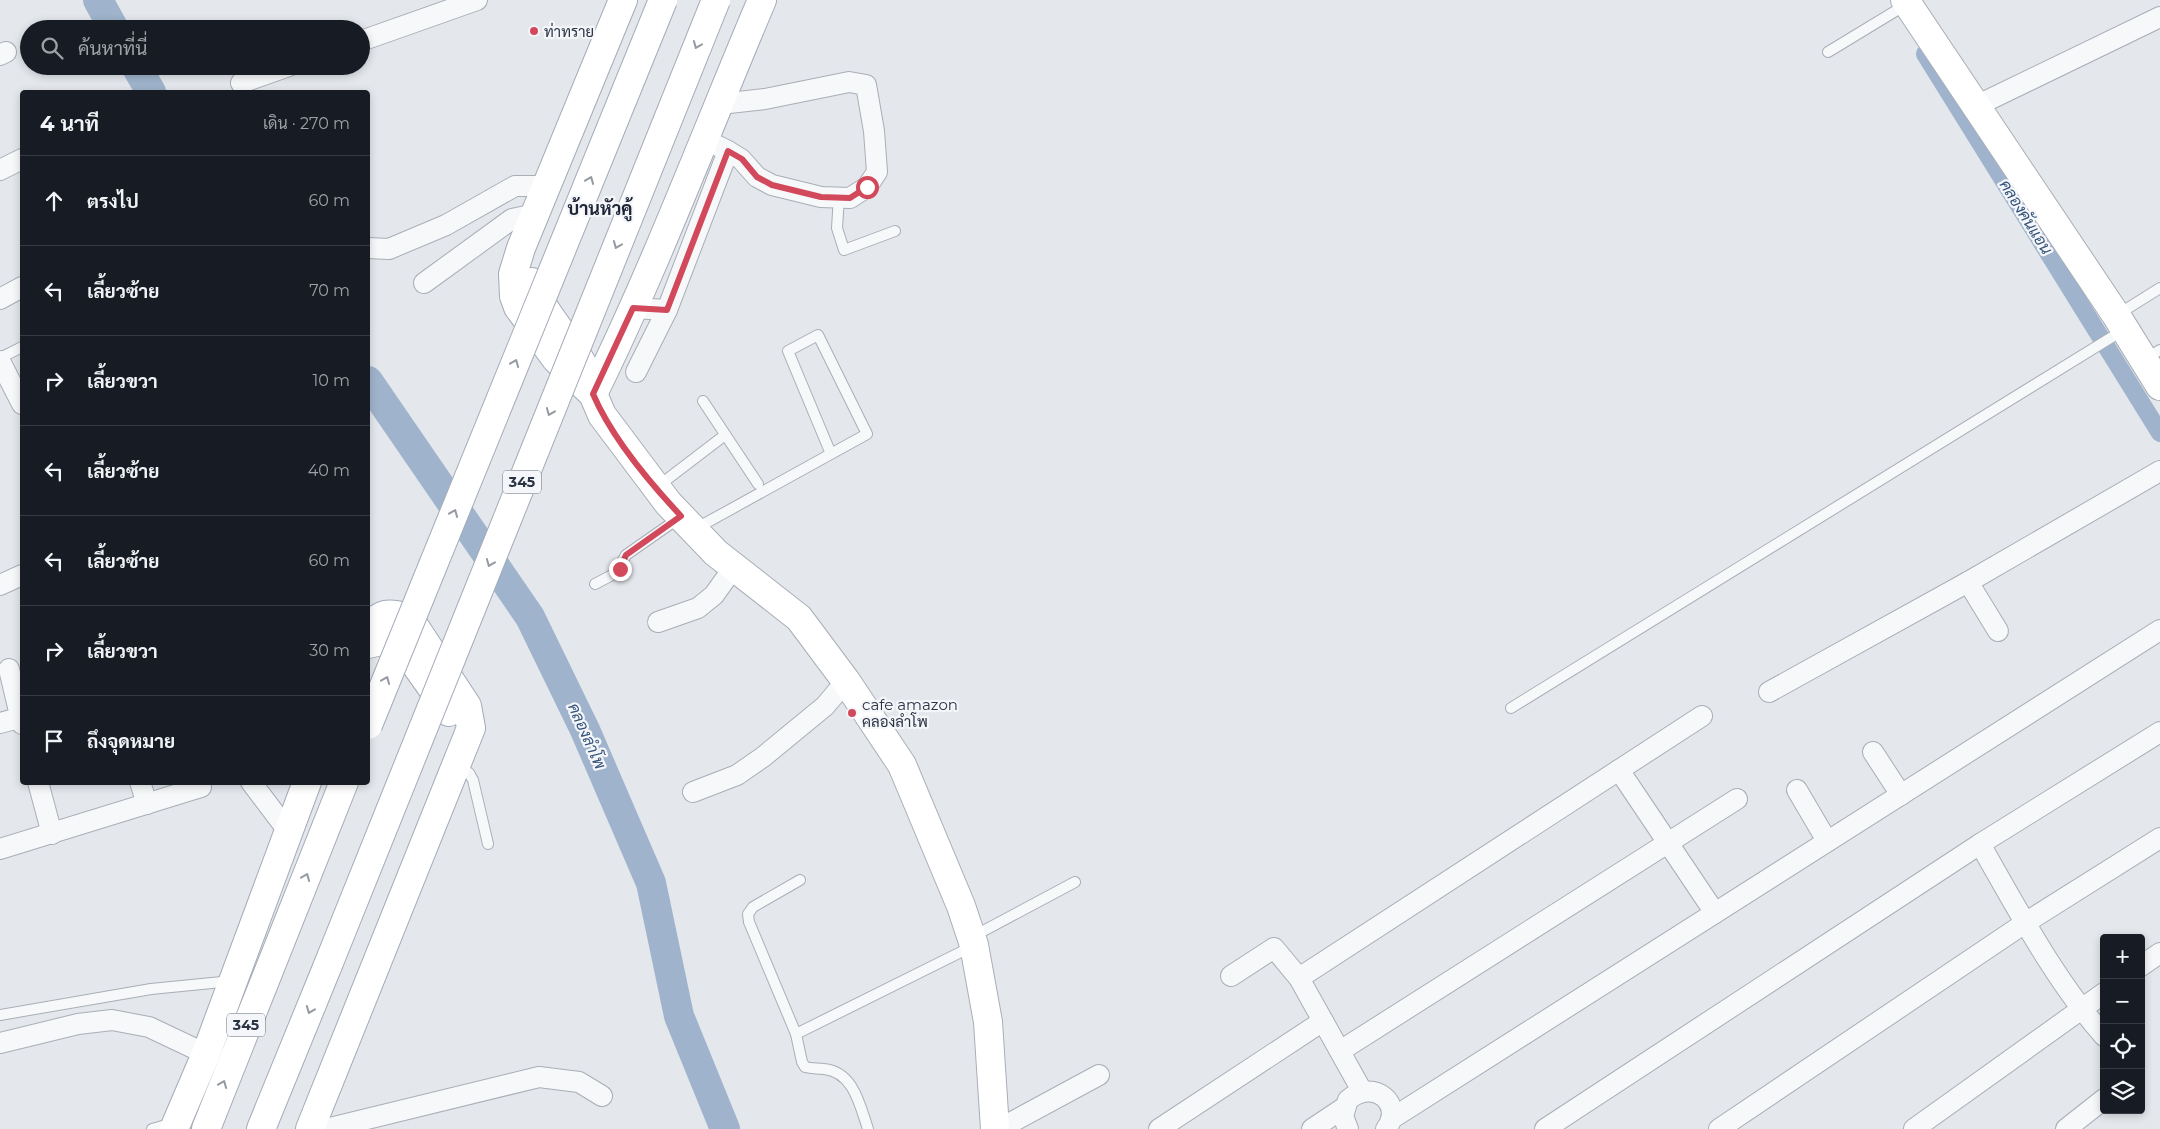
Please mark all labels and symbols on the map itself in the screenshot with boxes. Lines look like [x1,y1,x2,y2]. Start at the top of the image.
place label: ท่าทราย [544,22,594,41]
marker: ท่าทราย [528,25,540,37]
one-way arrow [693,40,704,49]
one-way arrow [583,176,594,185]
route start [856,176,879,199]
water label: คลองคันแอน [1996,176,2057,258]
district label: บ้านหัวคู้ [567,197,633,222]
one-way arrow [613,240,624,249]
one-way arrow [509,359,519,368]
one-way arrow [546,407,557,416]
road number: 345 [503,471,541,494]
one-way arrow [448,509,458,518]
one-way arrow [486,558,496,566]
route end [609,558,632,581]
one-way arrow [380,676,390,685]
place label: cafe amazon คลองลำโพ [862,695,958,731]
water label: คลองลำโพ [564,699,612,772]
marker: cafe amazon คลองลำโพ [846,707,858,719]
one-way arrow [299,873,310,882]
one-way arrow [305,1005,316,1014]
road number: 345 [227,1014,265,1036]
one-way arrow [217,1080,228,1089]

